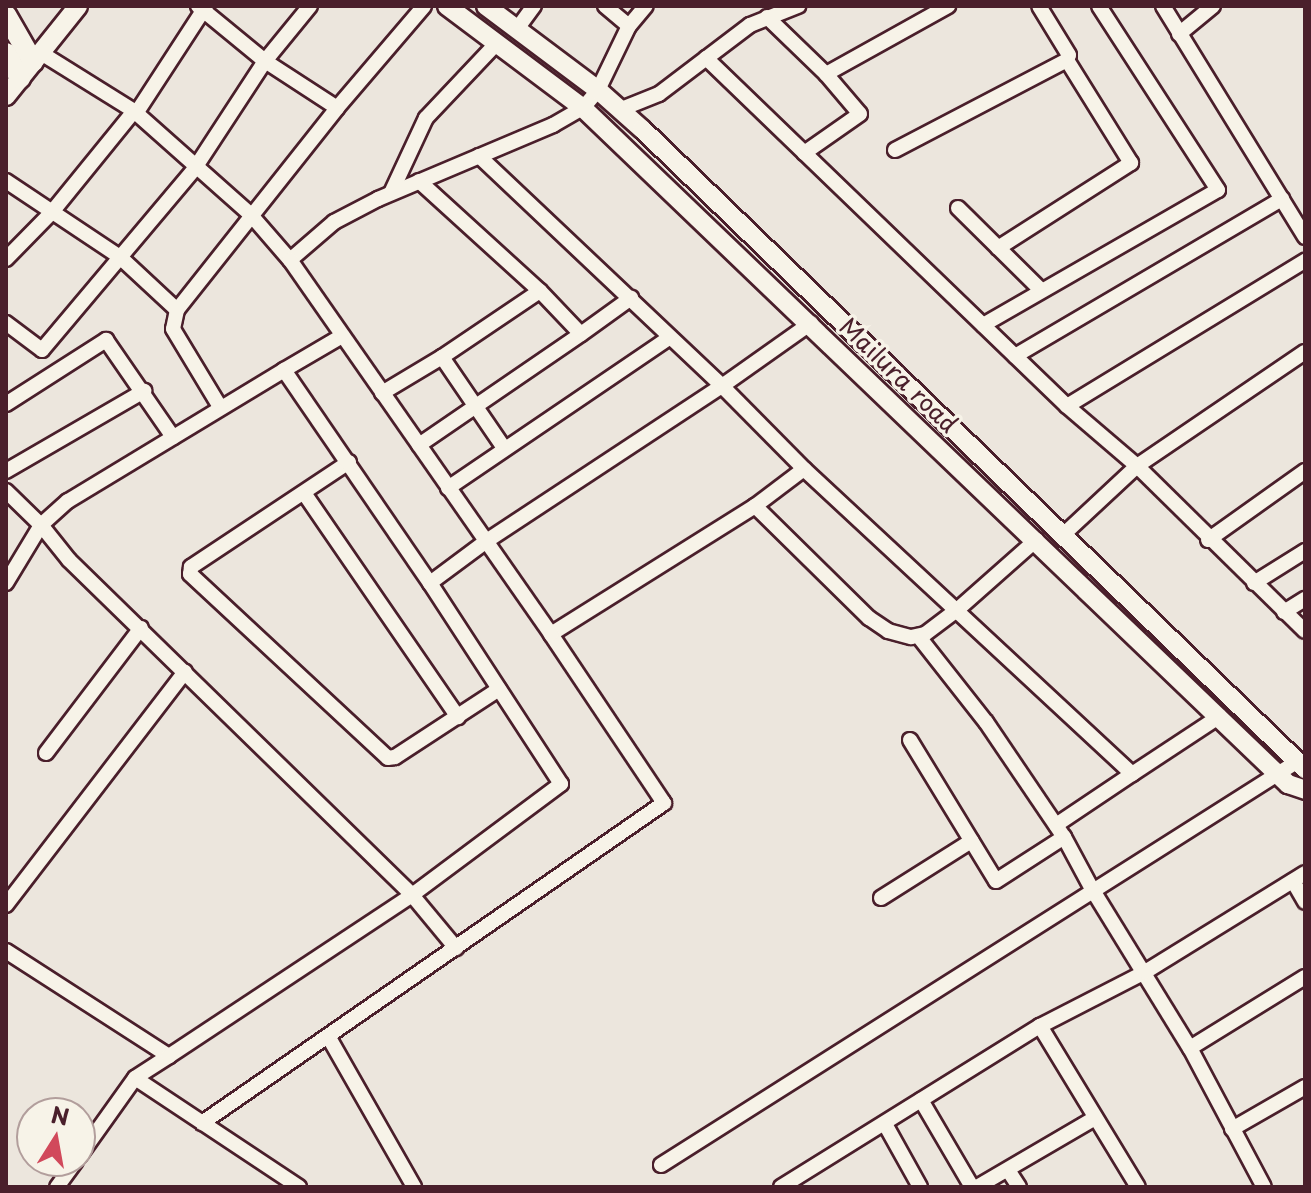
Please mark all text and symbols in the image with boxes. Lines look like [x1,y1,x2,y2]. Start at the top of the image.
street label: Mailura road [835,313,963,437]
north arrow [16,1097,96,1177]
text: N [49,1097,72,1133]

